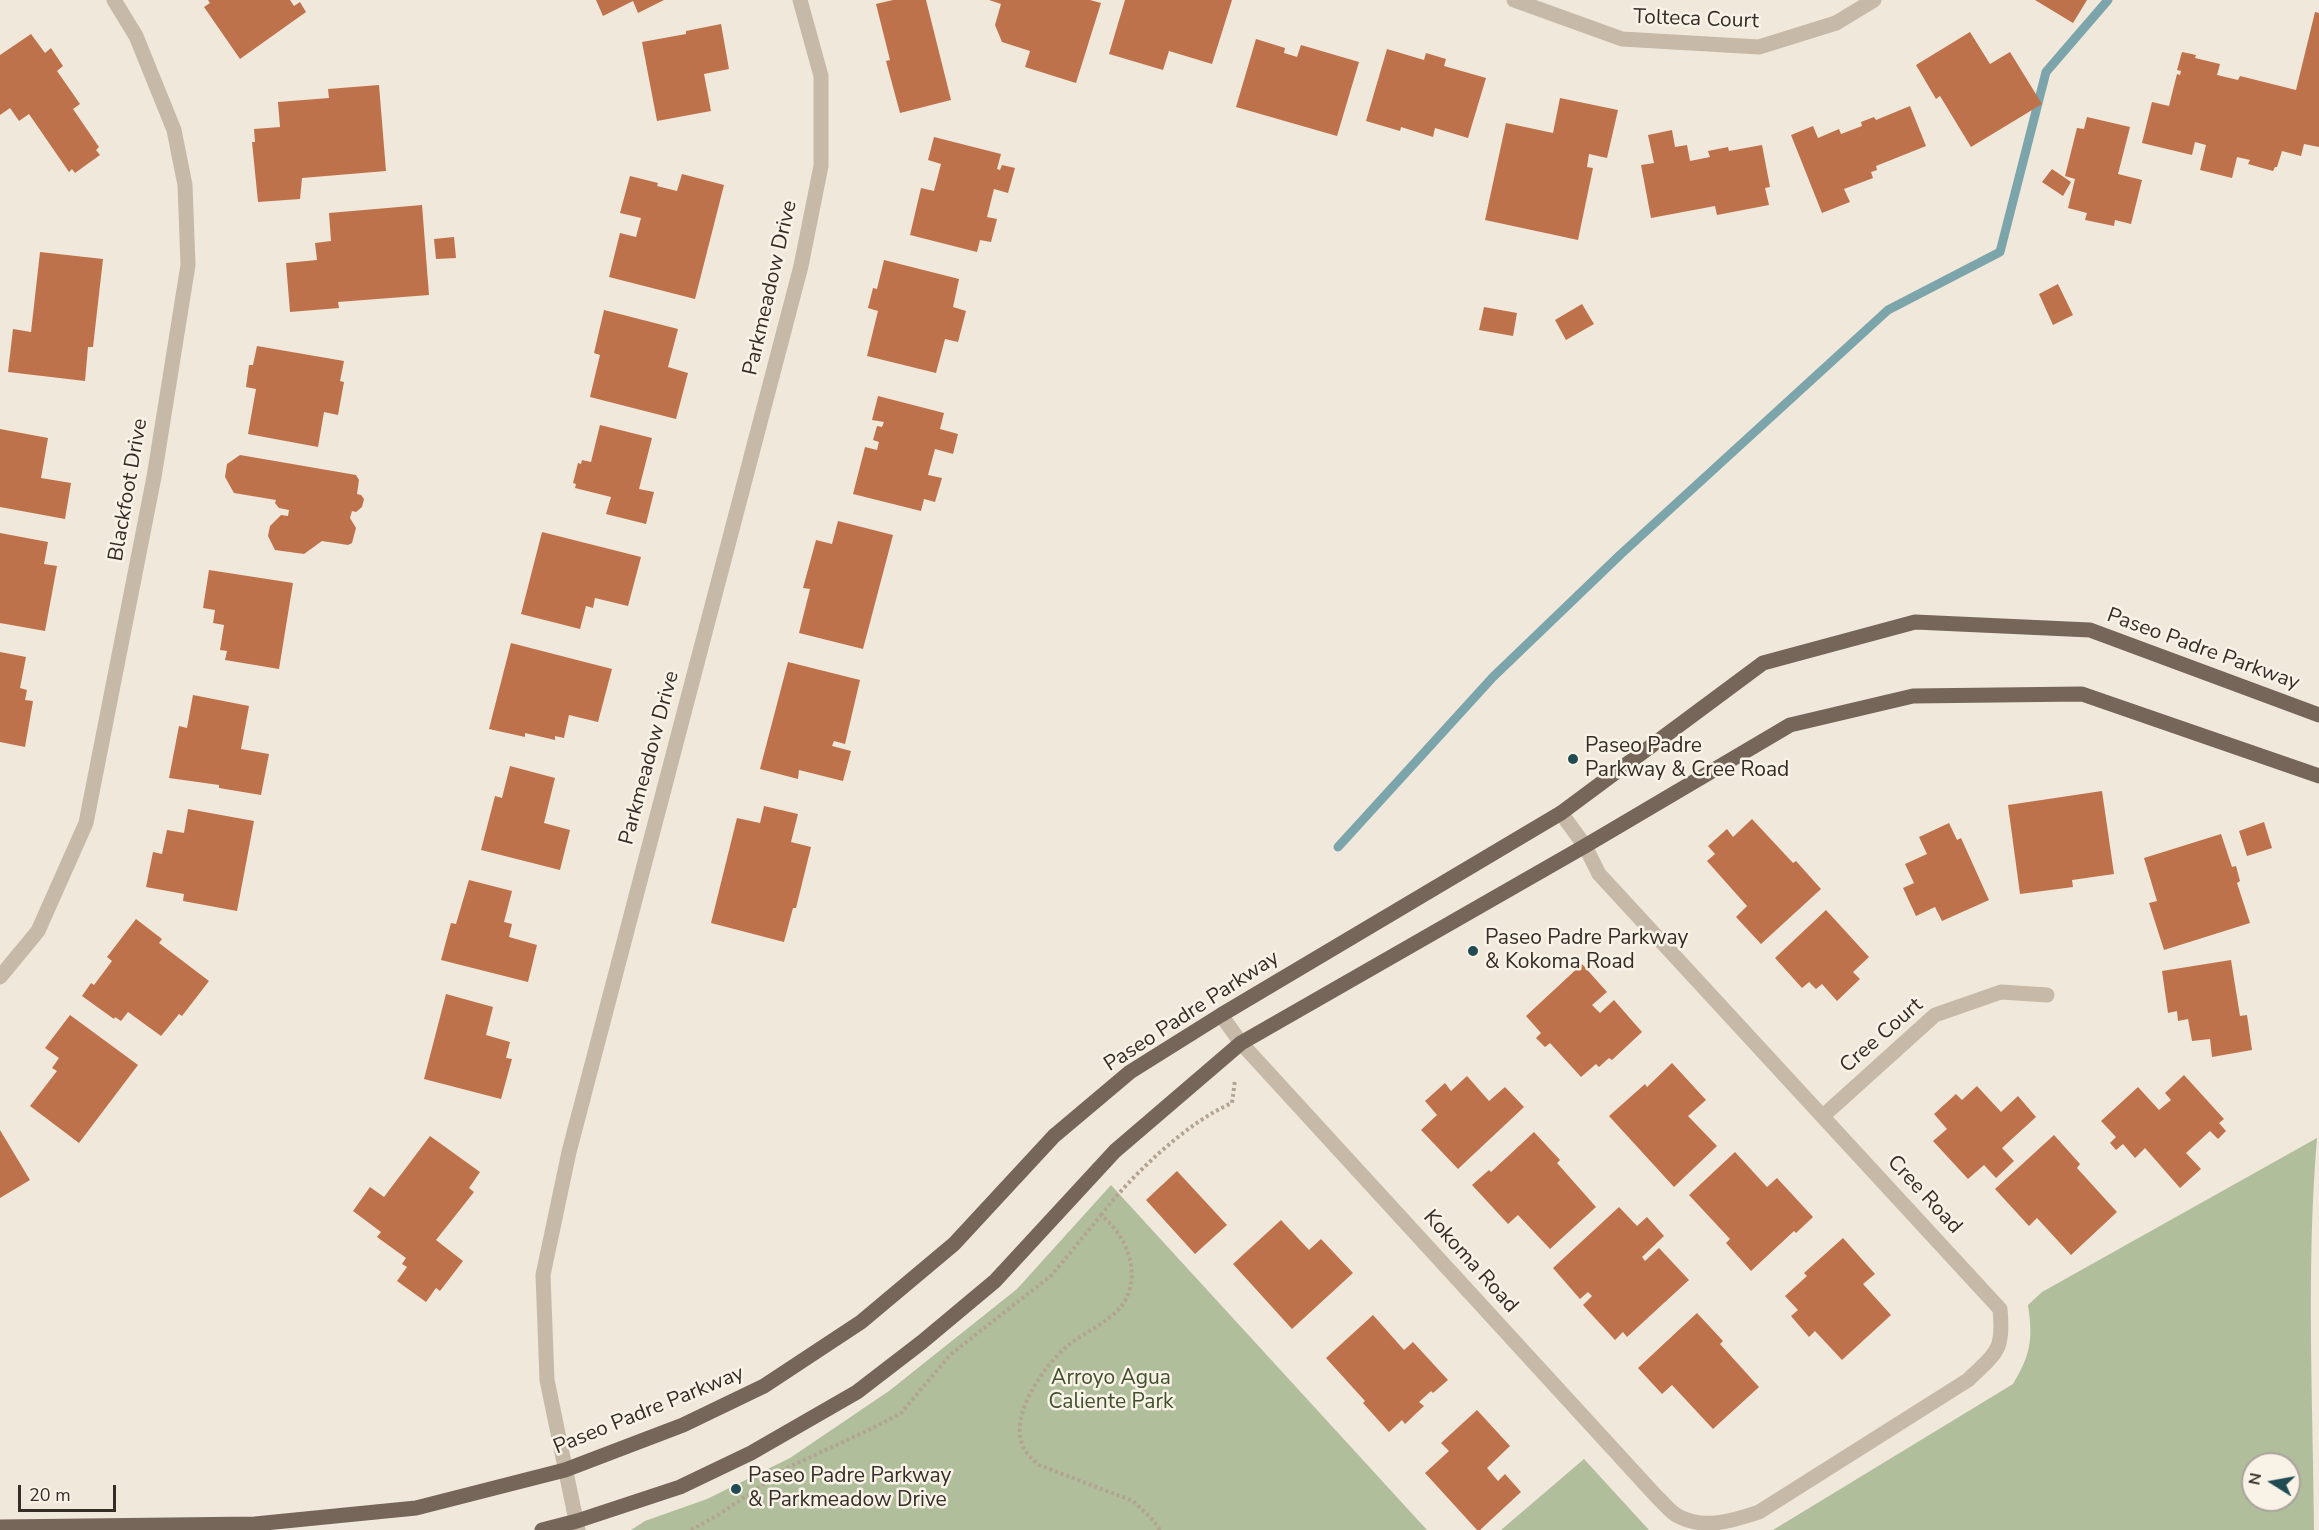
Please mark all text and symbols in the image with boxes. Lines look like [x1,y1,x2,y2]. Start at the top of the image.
street label: Tolteca Court [1633,5,1759,35]
street label: Parkmeadow Drive [739,198,803,378]
street label: Blackfoot Drive [104,417,154,563]
street label: Paseo Padre Parkway [2103,603,2303,697]
street label: Parkmeadow Drive [615,668,685,848]
place label: Paseo Padre Parkway & Cree Road [1585,734,1789,784]
marker: Paseo Padre Parkway & Cree Road [1566,752,1580,766]
place label: Paseo Padre Parkway & Kokoma Road [1485,926,1688,976]
marker: Paseo Padre Parkway & Kokoma Road [1466,944,1480,958]
street label: Paseo Padre Parkway [1100,946,1284,1078]
street label: Cree Court [1835,993,1929,1079]
street label: Cree Road [1881,1151,1967,1239]
street label: Kokoma Road [1417,1205,1523,1319]
street label: Paseo Padre Parkway [550,1361,748,1461]
park label: Arroyo Agua Caliente Park [1049,1366,1173,1416]
north arrow [2241,1452,2301,1512]
place label: Paseo Padre Parkway & Parkmeadow Drive [748,1464,951,1514]
text: N [2243,1471,2267,1487]
scale bar [21,1473,118,1511]
marker: Paseo Padre Parkway & Parkmeadow Drive [729,1482,743,1496]
text: 20 m [29,1483,71,1507]

